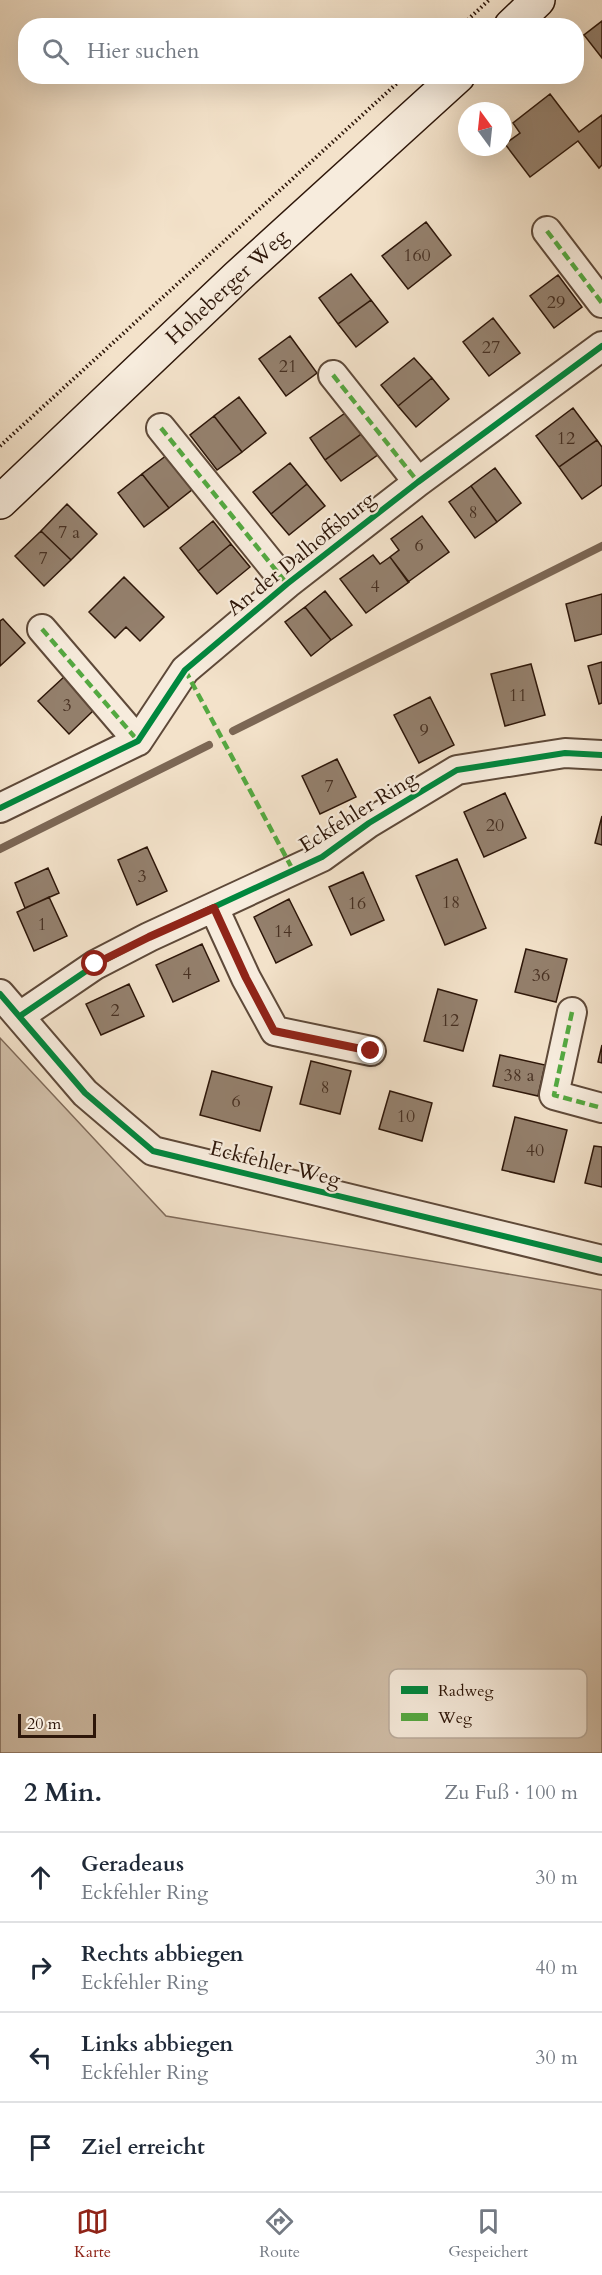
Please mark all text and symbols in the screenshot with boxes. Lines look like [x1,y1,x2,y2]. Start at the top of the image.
search box [18,18,584,84]
icon: search [39,35,72,68]
text: Hier suchen [87,36,200,66]
north arrow [458,102,512,156]
street label: Hoheberger Weg [159,223,295,351]
house number: 160 [403,243,431,268]
house number: 29 [547,290,565,315]
house number: 27 [482,335,500,360]
house number: 21 [279,354,297,379]
house number: 12 [557,426,575,451]
street label: An der Dalhoffsburg [221,485,381,623]
house number: 8 [468,500,478,525]
house number: 7 a [58,520,80,545]
house number: 6 [414,533,424,558]
house number: 7 [38,546,48,571]
house number: 4 [370,574,380,599]
house number: 11 [509,683,527,708]
house number: 3 [62,693,72,718]
house number: 9 [419,718,429,743]
street label: Eckfehler Ring [294,764,423,860]
house number: 7 [324,774,334,799]
house number: 20 [486,813,504,838]
house number: 3 [137,864,147,889]
house number: 18 [442,890,460,915]
house number: 16 [348,891,366,916]
house number: 1 [37,912,47,937]
house number: 14 [274,919,292,944]
route start [81,950,107,976]
house number: 4 [182,961,192,986]
house number: 36 [532,963,550,988]
house number: 2 [110,998,120,1023]
house number: 12 [441,1008,459,1033]
route end [357,1037,383,1063]
house number: 38 a [503,1063,535,1088]
house number: 8 [320,1075,330,1100]
house number: 6 [231,1089,241,1114]
house number: 10 [397,1104,415,1129]
street label: Eckfehler Weg [207,1134,344,1194]
house number: 40 [526,1138,544,1163]
legend [389,1669,587,1738]
text: Radweg [438,1680,494,1702]
text: Weg [437,1707,472,1729]
scale bar [18,1711,96,1738]
text: 20 m [27,1713,61,1735]
text: 2 Min. [24,1775,102,1810]
text: Zu Fuß · 100 m [444,1779,578,1806]
text: Geradeaus [81,1849,184,1879]
icon: ahead [24,1861,57,1894]
text: 30 m [535,1864,578,1891]
text: Eckfehler Ring [81,1879,208,1906]
text: Rechts abbiegen [81,1939,244,1969]
icon: right [24,1951,57,1984]
text: 40 m [535,1954,578,1981]
text: Eckfehler Ring [81,1969,208,1996]
text: Links abbiegen [81,2029,233,2059]
icon: left [24,2041,57,2074]
text: 30 m [535,2044,578,2071]
text: Eckfehler Ring [81,2059,208,2086]
icon: arrive [24,2131,57,2164]
text: Ziel erreicht [81,2132,205,2162]
tab: Karte [74,2205,111,2263]
tab: Route [259,2205,300,2263]
tab: Gespeichert [448,2205,528,2263]

